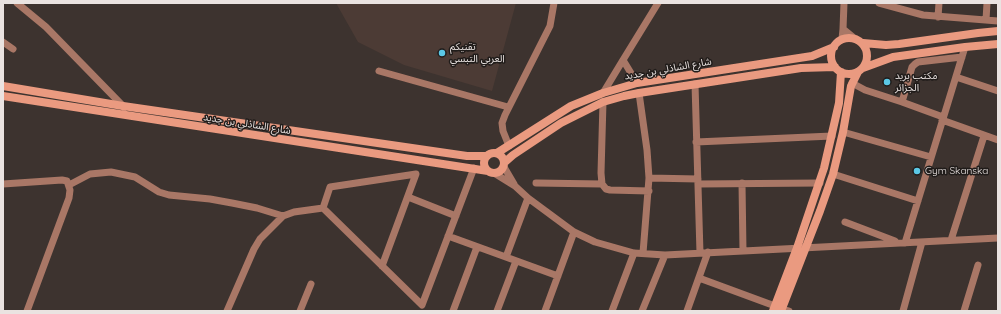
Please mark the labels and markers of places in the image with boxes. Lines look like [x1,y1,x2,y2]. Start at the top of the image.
place label: تقنيكم العربي التبسي [450,41,505,64]
marker: تقنيكم العربي التبسي [437,48,447,58]
place label: مكتب بريد الجزائر [895,70,937,94]
marker: مكتب بريد الجزائر [882,77,892,87]
place label: Gym Skanska [925,165,988,177]
marker: Gym Skanska [912,166,922,176]

